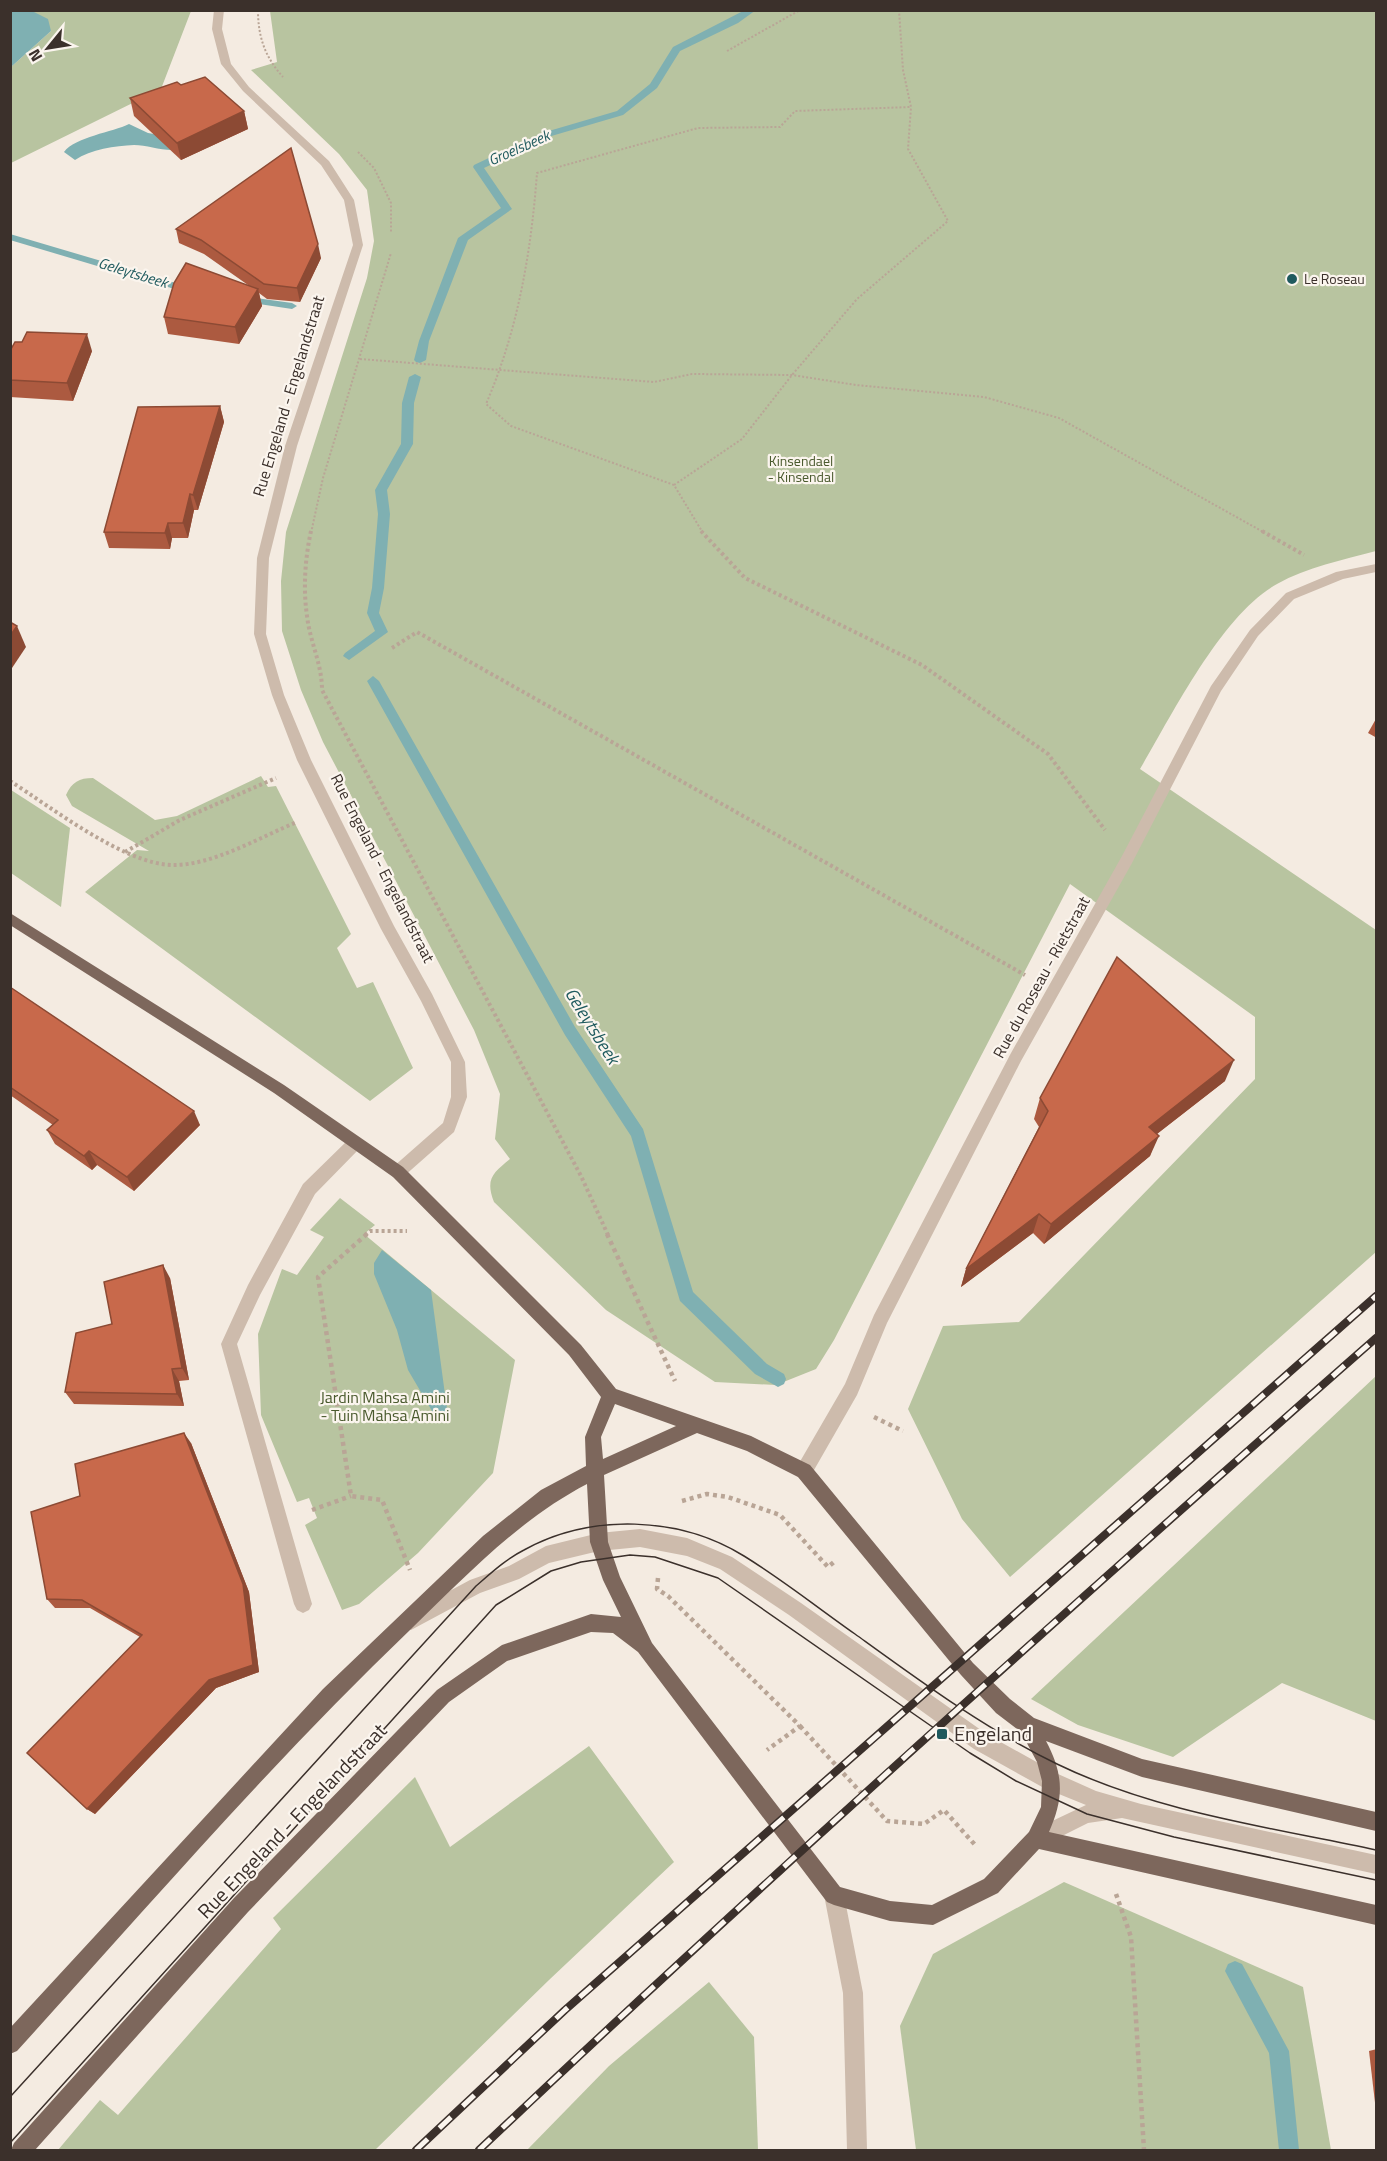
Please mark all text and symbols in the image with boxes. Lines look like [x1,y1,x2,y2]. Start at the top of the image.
north arrow [18,18,78,78]
text: N [22,45,48,66]
water label: Groelsbeek [484,123,555,171]
water label: Geleytsbeek [96,251,173,295]
place label: Le Roseau [1304,268,1365,289]
marker: Le Roseau [1285,272,1299,286]
street label: Rue Engeland - Engelandstraat [246,292,330,500]
park label: Kinsendael - Kinsendal [768,450,834,487]
street label: Rue Engeland - Engelandstraat [325,769,441,967]
street label: Rue du Roseau - Rietstraat [986,891,1096,1062]
water label: Geleytsbeek [558,982,628,1071]
park label: Jardin Mahsa Amini - Tuin Mahsa Amini [320,1385,450,1427]
street label: Rue Engeland - Engelandstraat [190,1716,394,1925]
place label: Engeland [954,1718,1032,1749]
marker: Engeland [935,1727,949,1741]

